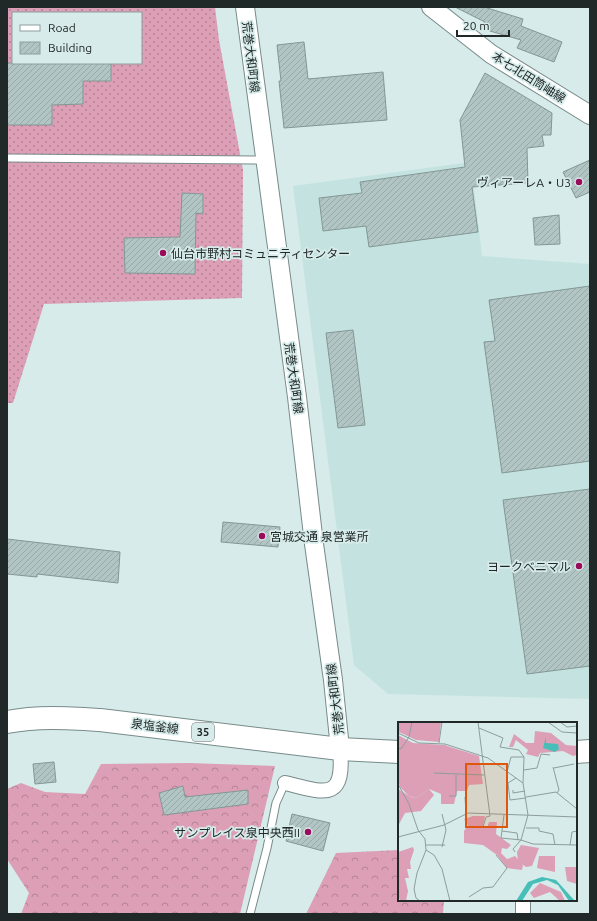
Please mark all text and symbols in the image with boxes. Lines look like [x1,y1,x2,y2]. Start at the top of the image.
legend [12,12,142,64]
scale bar [457,12,509,38]
text: 20 m [463,19,490,32]
street label: 荒巻大和町線 [240,20,262,94]
text: Road [48,21,76,34]
text: Building [48,41,92,54]
street label: 本七北田筒岫線 [490,49,568,105]
place label: ヴィアーレA・U3 [477,176,571,189]
marker: ヴィアーレA・U3 [574,177,584,187]
place label: 仙台市野村コミュニティセンター [171,247,350,260]
marker: 仙台市野村コミュニティセンター [158,248,168,258]
street label: 荒巻大和町線 [283,341,305,415]
place label: 宮城交通 泉営業所 [270,530,369,543]
marker: 宮城交通 泉営業所 [257,531,267,541]
place label: ヨークベニマル [487,560,571,573]
marker: ヨークベニマル [574,561,584,571]
street label: 荒巻大和町線 [324,662,346,736]
street label: 泉塩釜線 [130,717,180,735]
inset map [398,722,577,901]
road number: 35 [192,723,214,741]
place label: サンプレイス泉中央西II [175,826,300,839]
marker: サンプレイス泉中央西II [303,827,313,837]

